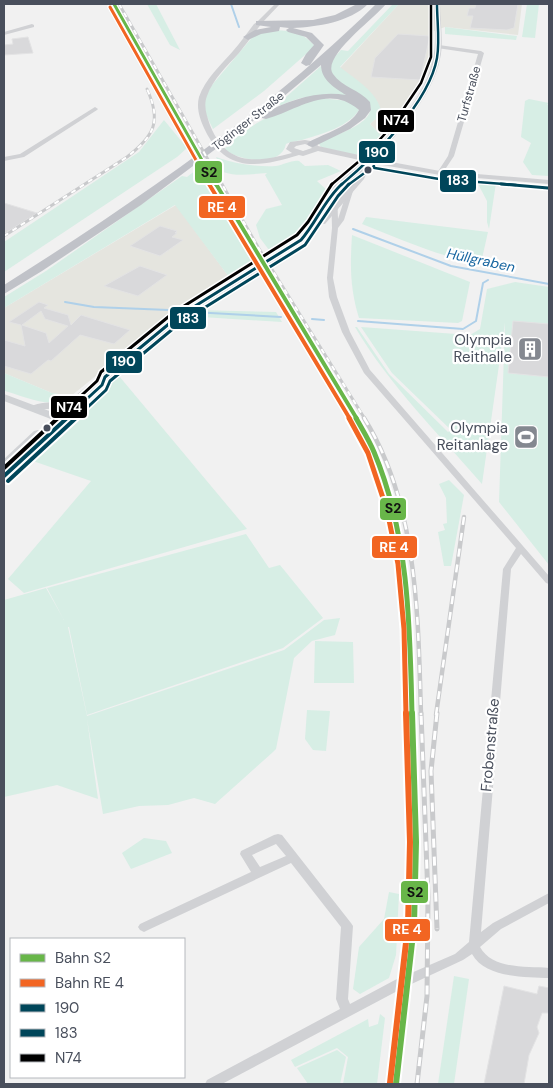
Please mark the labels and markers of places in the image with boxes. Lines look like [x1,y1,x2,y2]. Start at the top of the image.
unlabelled marker [363,165,373,175]
place label: Olympia Reithalle [454,330,512,367]
building icon: Olympia Reithalle [517,336,543,362]
place label: Olympia Reitanlage [437,418,508,455]
unlabelled marker [42,423,52,433]
sports icon: Olympia Reitanlage [513,424,539,450]

